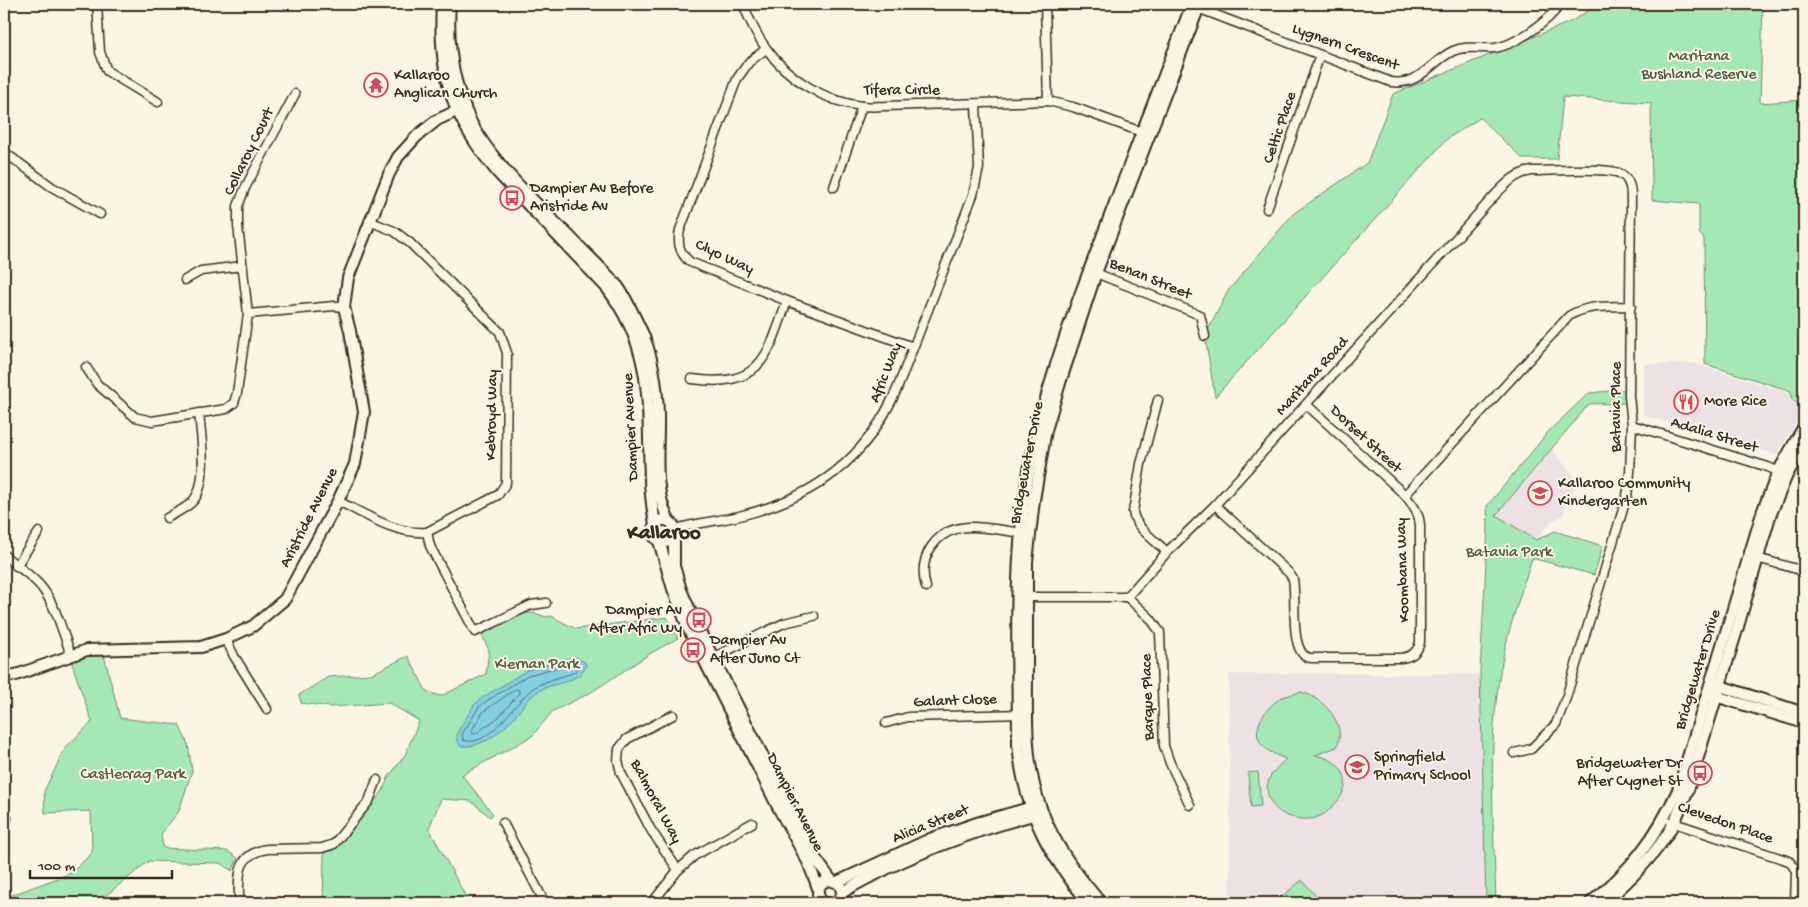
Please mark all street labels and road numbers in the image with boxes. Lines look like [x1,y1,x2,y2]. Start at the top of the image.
street label: Lygnern Crescent [1289,20,1402,77]
street label: Tifera Circle [863,82,941,101]
street label: Celtic Place [1260,89,1302,166]
street label: Collaroy Court [221,104,280,199]
street label: Clyo Way [692,236,756,280]
street label: Benan Street [1105,255,1195,306]
street label: Maritana Road [1273,332,1355,420]
street label: Afric Way [866,340,908,406]
street label: Batavia Place [1608,361,1627,453]
street label: Kebroyd Way [483,369,503,461]
street label: Dampier Avenue [620,372,644,482]
street label: Bridgewater Drive [1007,399,1049,527]
street label: Dorset Street [1324,401,1406,479]
street label: Adalia Street [1668,414,1761,459]
street label: Aristride Avenue [277,464,344,571]
street label: Koombana Way [1393,517,1415,623]
street label: Bridgewater Drive [1671,607,1726,733]
street label: Barque Place [1138,653,1160,742]
street label: Galant Close [913,691,998,713]
street label: Dampier Avenue [761,750,827,856]
street label: Balmoral Way [624,756,685,847]
street label: Clevedon Place [1675,799,1776,849]
street label: Alicia Street [890,801,973,849]

